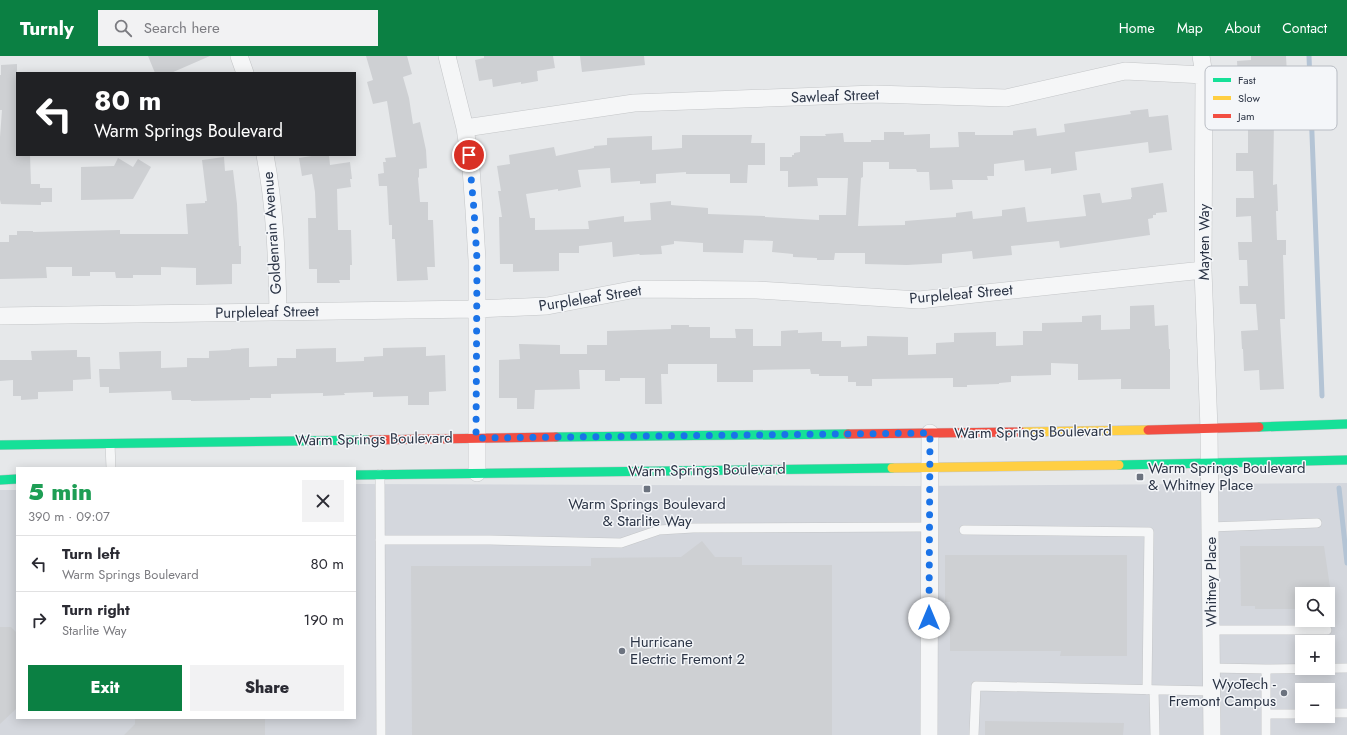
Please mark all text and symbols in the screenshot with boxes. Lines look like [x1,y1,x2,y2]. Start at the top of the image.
search box [98,10,378,46]
text: Turnly [20,15,74,42]
icon: search [112,17,134,39]
text: Search here [144,17,220,39]
text: Home [1119,18,1155,38]
text: Map [1177,18,1203,38]
text: About [1225,18,1260,38]
text: Contact [1282,18,1327,38]
legend [1205,66,1337,130]
text: Fast [1238,72,1256,88]
text: 80 m [94,80,161,121]
street label: Sawleaf Street [790,83,880,109]
icon: left [28,88,80,140]
text: Slow [1238,90,1260,106]
text: Jam [1236,108,1255,124]
text: Warm Springs Boulevard [94,118,283,144]
pin [452,138,486,172]
icon: arrive [458,144,480,166]
street label: Goldenrain Avenue [257,171,287,295]
street label: Mayten Way [1193,203,1215,280]
street label: Purpleleaf Street [908,278,1014,309]
street label: Purpleleaf Street [537,279,643,317]
street label: Purpleleaf Street [215,300,319,324]
street label: Warm Springs Boulevard [954,420,1112,444]
street label: Warm Springs Boulevard [295,427,453,451]
place label: Warm Springs Boulevard & Whitney Place [1148,457,1306,496]
street label: Warm Springs Boulevard [628,458,786,482]
marker: Warm Springs Boulevard & Whitney Place [1135,472,1145,482]
text: 5 min [28,474,92,509]
button: close [302,480,344,522]
marker: Warm Springs Boulevard & Starlite Way [642,484,652,494]
place label: Warm Springs Boulevard & Starlite Way [568,493,726,532]
text: 390 m · 09:07 [28,507,110,526]
street label: Whitney Place [1200,536,1222,627]
text: Turn left [62,543,120,565]
icon: left [28,553,50,575]
text: 80 m [311,553,344,575]
text: Warm Springs Boulevard [62,565,199,584]
map controls [1295,587,1335,723]
button: search [1295,587,1335,627]
position arrow [908,597,950,639]
text: Turn right [62,599,130,621]
icon: right [28,609,50,631]
text: 190 m [303,609,344,631]
text: Starlite Way [62,621,127,640]
place label: Hurricane Electric Fremont 2 [630,631,745,670]
button: + [1295,635,1335,675]
marker: Hurricane Electric Fremont 2 [617,646,627,656]
button: Exit [28,665,182,711]
button: Share [190,665,344,711]
place label: WyoTech - Fremont Campus [1169,673,1277,712]
button: − [1295,683,1335,723]
marker: WyoTech - Fremont Campus [1279,688,1289,698]

